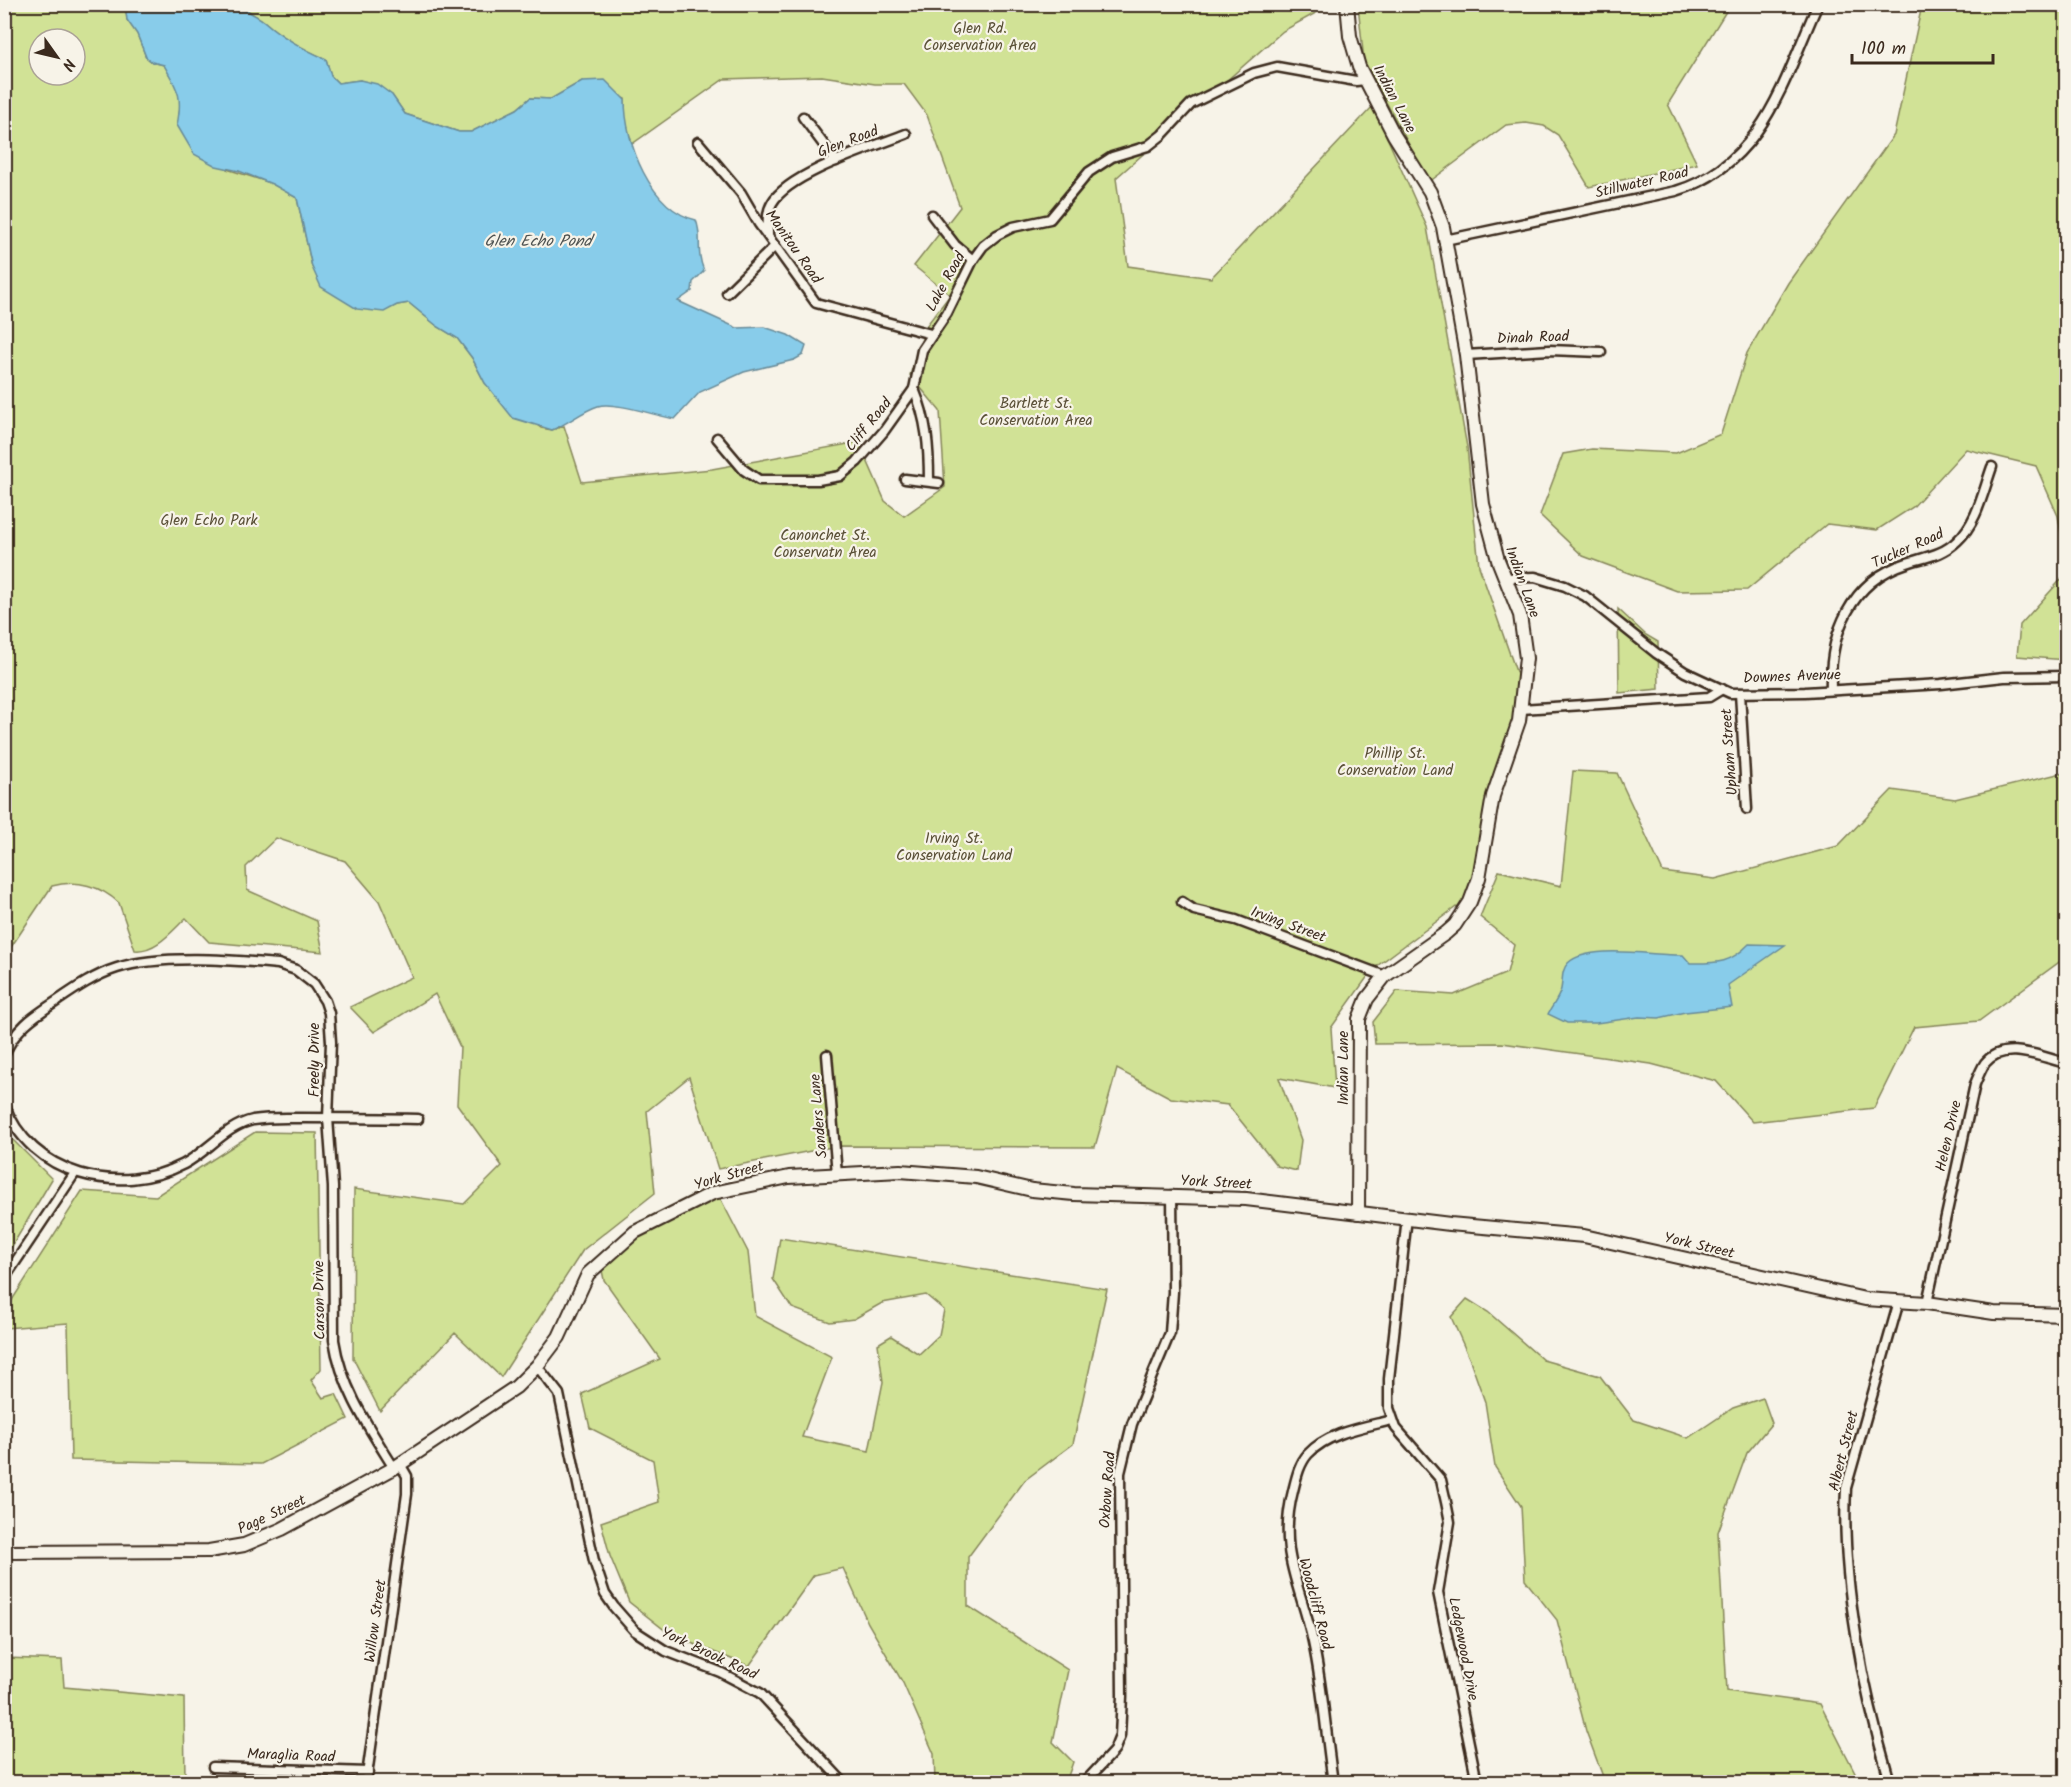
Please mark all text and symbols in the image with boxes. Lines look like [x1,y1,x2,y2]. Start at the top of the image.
park label: Glen Rd. Conservation Area [923,17,1037,58]
north arrow [27,27,87,87]
scale bar [1852,27,1993,65]
text: 100 m [1861,35,1906,64]
text: N [55,53,81,76]
street label: Indian Lane [1366,60,1422,138]
street label: Glen Road [814,119,882,165]
street label: Stillwater Road [1593,160,1692,205]
street label: Manitou Road [758,205,828,290]
water label: Glen Echo Pond [484,229,596,254]
street label: Lake Road [920,247,973,316]
street label: Dinah Road [1496,325,1570,351]
street label: Cliff Road [840,392,899,457]
park label: Bartlett St. Conservation Area [979,392,1093,433]
park label: Glen Echo Park [160,509,258,533]
street label: Tucker Road [1868,522,1948,576]
park label: Canonchet St. Conservatn Area [774,524,876,565]
street label: Indian Lane [1498,543,1546,621]
street label: Downes Avenue [1743,663,1842,691]
street label: Upham Street [1715,707,1745,796]
park label: Phillip St. Conservation Land [1337,742,1454,783]
park label: Irving St. Conservation Land [896,827,1013,868]
street label: Irving Street [1247,900,1329,950]
street label: Freely Drive [303,1023,327,1097]
street label: Indian Lane [1332,1030,1356,1105]
street label: Sanders Lane [803,1073,835,1159]
street label: Helen Drive [1929,1098,1969,1174]
street label: York Street [691,1155,767,1197]
street label: York Street [1180,1169,1253,1197]
street label: York Street [1661,1226,1737,1266]
street label: Carson Drive [307,1260,333,1340]
street label: Albert Street [1822,1408,1866,1494]
street label: Oxbow Road [1093,1451,1123,1529]
street label: Page Street [234,1489,310,1541]
street label: Woodcliff Road [1291,1555,1339,1653]
street label: Willow Street [358,1578,394,1664]
street label: Ledgewood Drive [1441,1595,1485,1703]
street label: York Brook Road [656,1621,762,1687]
street label: Maraglia Road [246,1742,336,1770]

